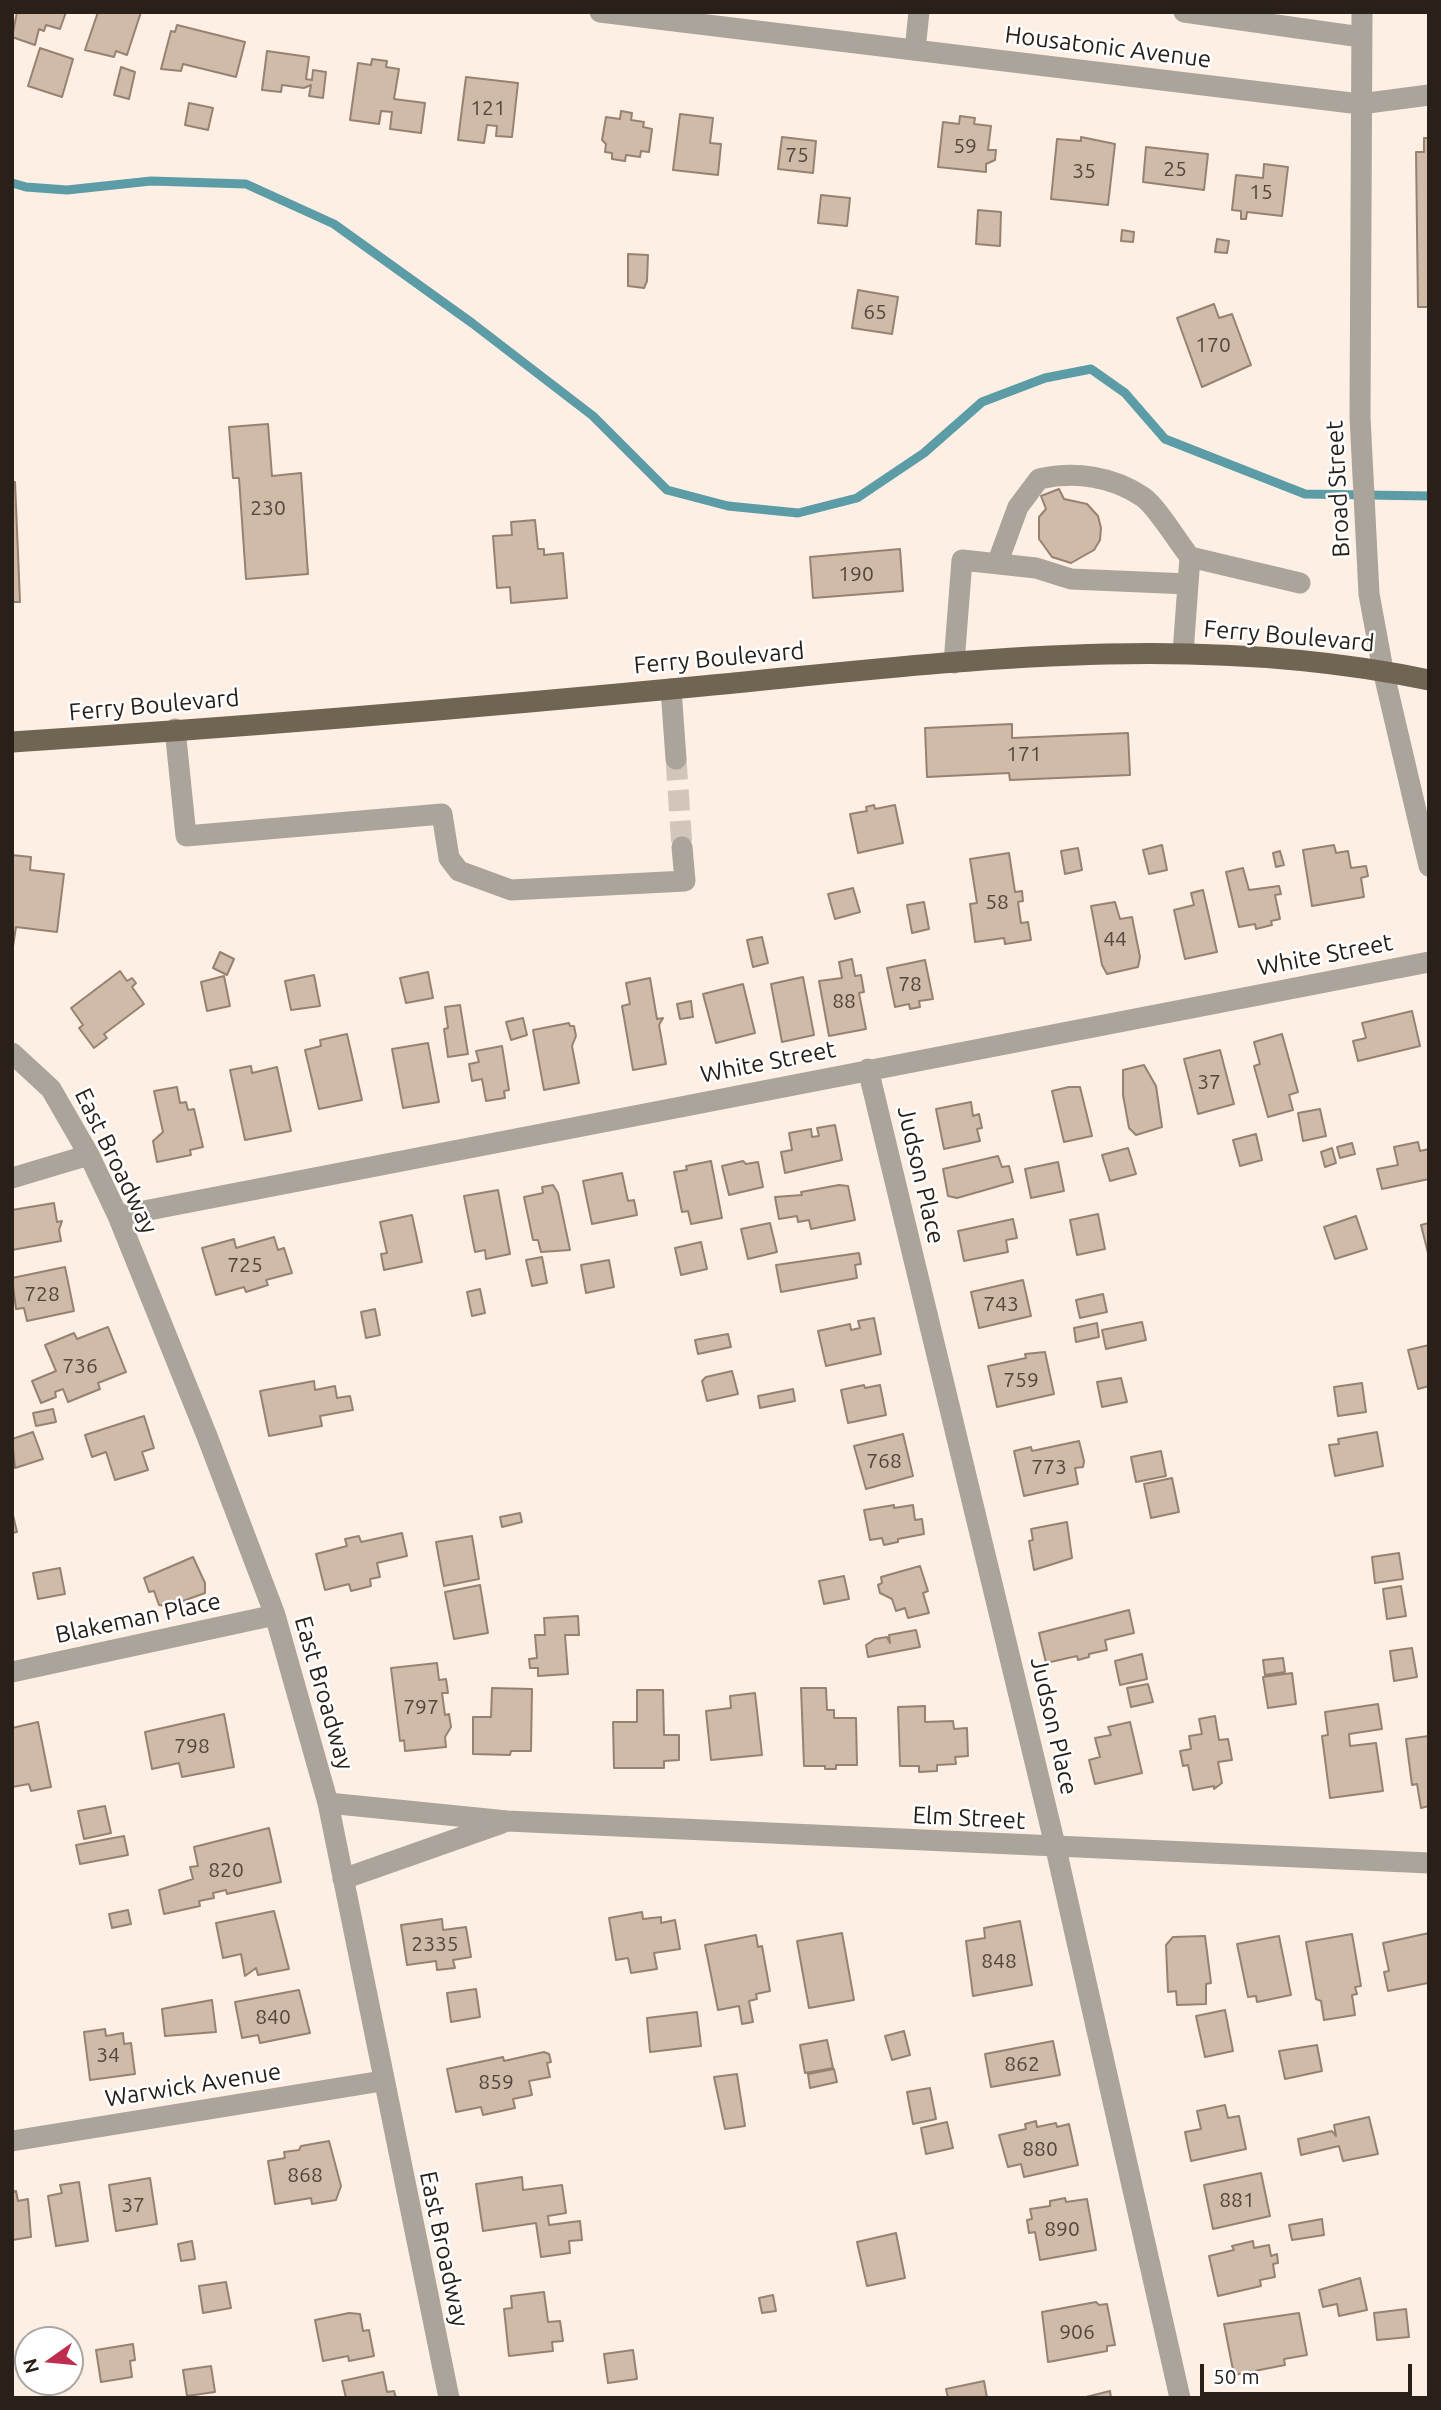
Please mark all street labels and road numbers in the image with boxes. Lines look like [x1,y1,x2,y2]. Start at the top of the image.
street label: Housatonic Avenue [1003,20,1213,74]
street label: Broad Street [1320,420,1356,558]
street label: Ferry Boulevard [1202,614,1376,658]
street label: Ferry Boulevard [632,636,806,680]
street label: Ferry Boulevard [67,683,241,727]
street label: White Street [1255,928,1395,982]
street label: White Street [698,1035,838,1089]
street label: East Broadway [68,1084,164,1238]
street label: Judson Place [891,1103,951,1247]
street label: Blakeman Place [53,1586,223,1650]
street label: East Broadway [288,1613,360,1773]
street label: Judson Place [1024,1654,1084,1798]
street label: Elm Street [912,1801,1026,1835]
street label: Warwick Avenue [103,2057,283,2113]
street label: East Broadway [413,2169,475,2329]

